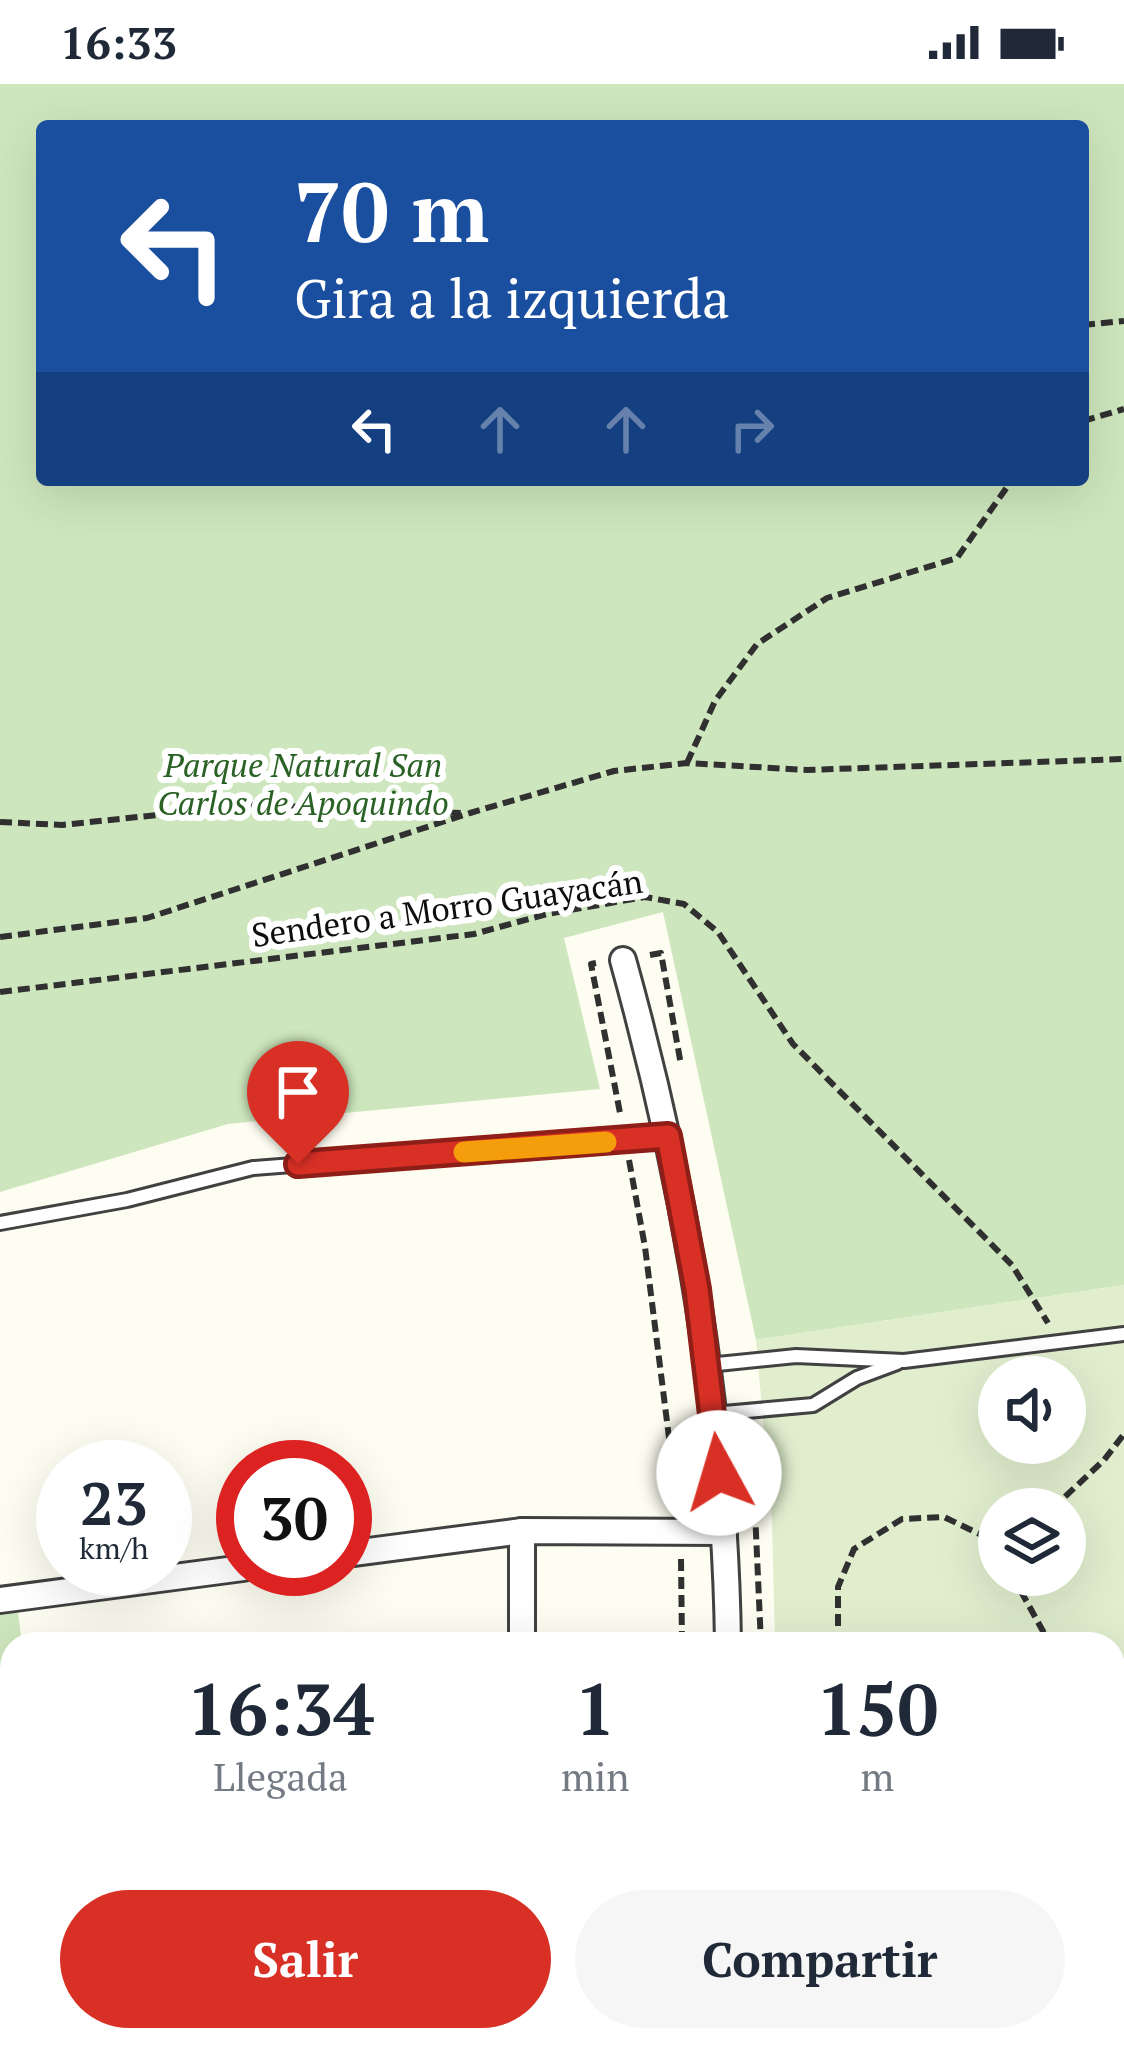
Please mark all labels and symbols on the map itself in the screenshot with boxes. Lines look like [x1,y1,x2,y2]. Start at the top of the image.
park label: Parque Natural San Carlos de Apoquindo [157,743,449,824]
street label: Sendero a Morro Guayacán [249,859,645,956]
pin [247,1041,349,1164]
position arrow [656,1410,782,1536]
speed limit sign: 30 [216,1440,372,1596]

